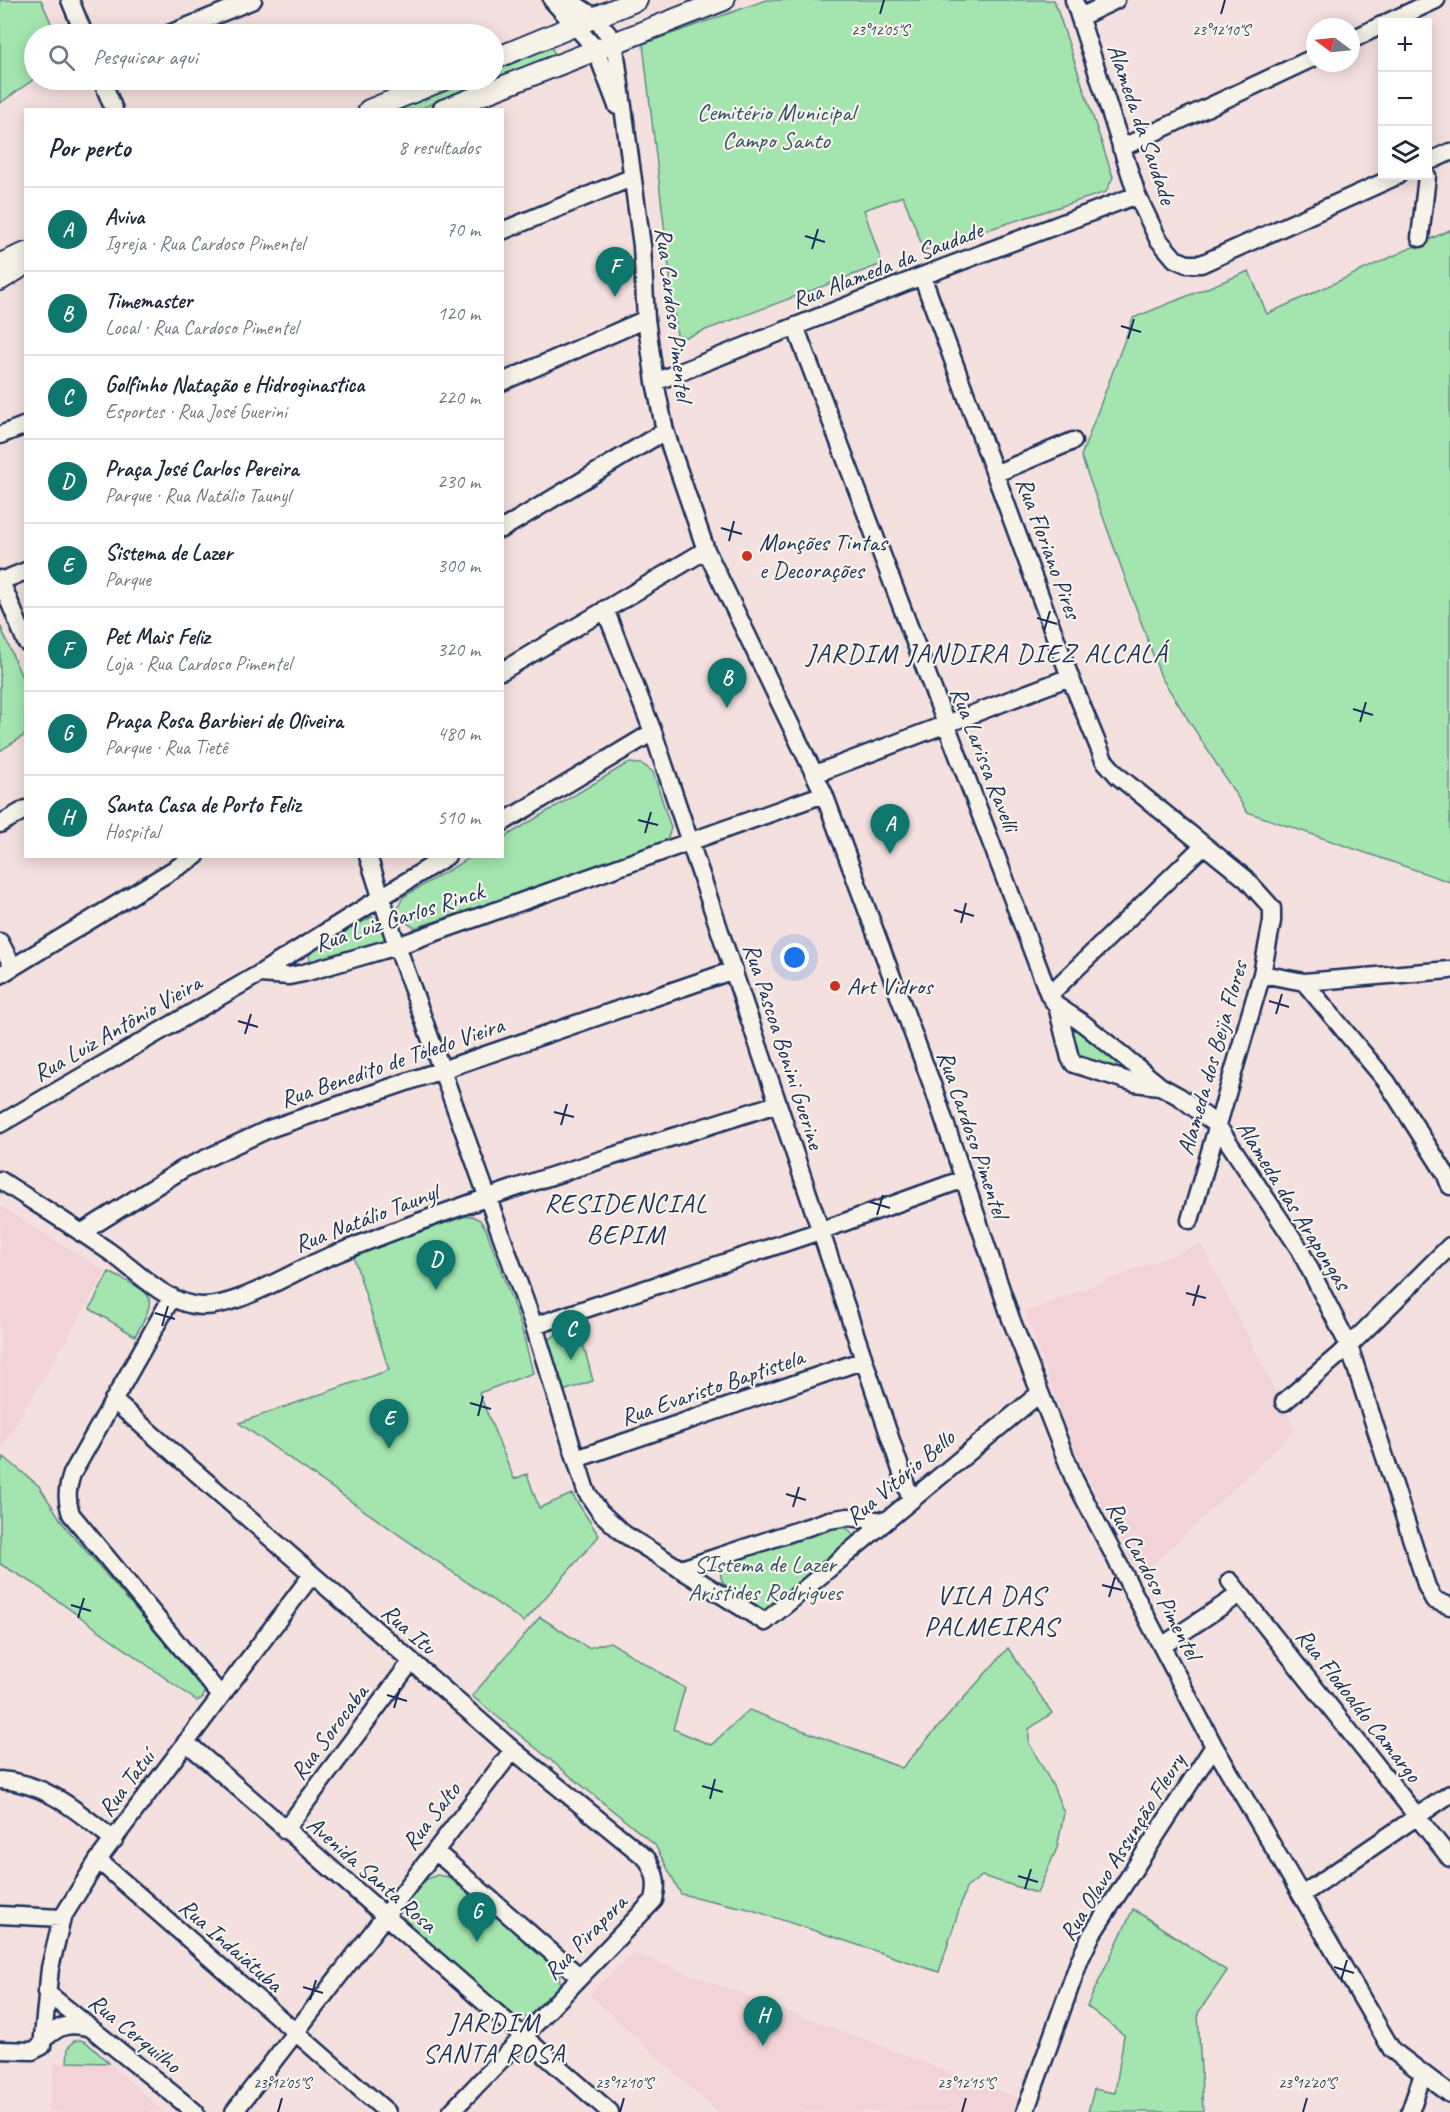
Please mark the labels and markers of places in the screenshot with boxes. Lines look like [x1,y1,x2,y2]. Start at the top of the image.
pin: F [596,248,634,297]
place label: Monções Tintas e Decorações [759,527,889,585]
marker: Monções Tintas e Decorações [740,549,754,563]
pin: B [708,658,746,708]
pin: A [870,804,910,854]
place label: Art Vidros [847,971,934,1001]
marker: Art Vidros [828,979,842,993]
pin: D [416,1240,456,1290]
pin: C [552,1310,590,1360]
pin: E [370,1400,408,1449]
pin: G [458,1892,496,1942]
pin: H [744,1996,783,2046]

